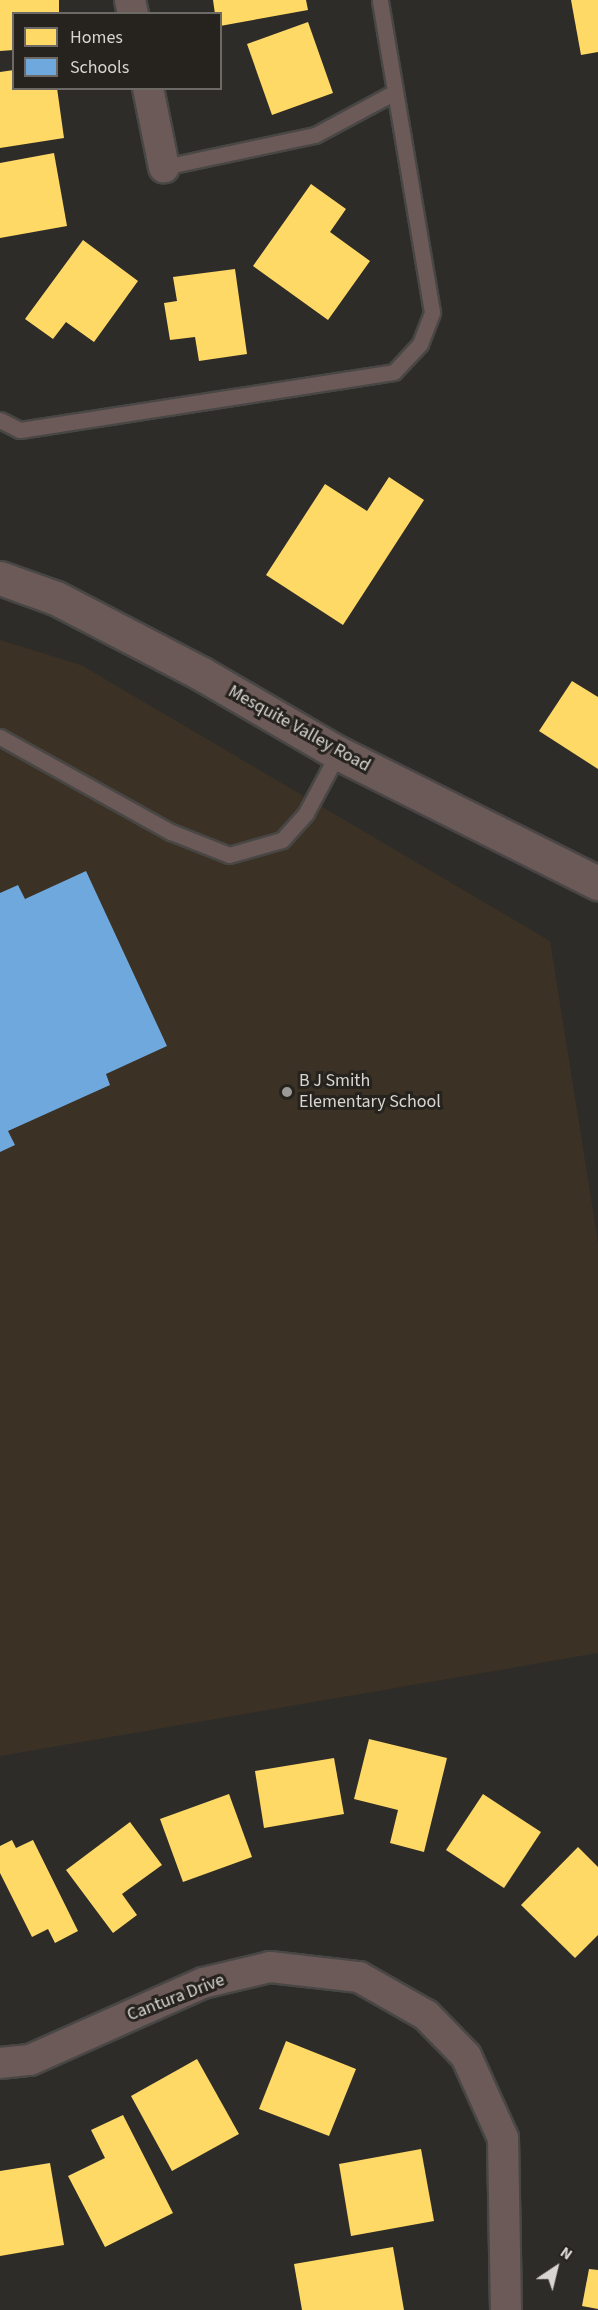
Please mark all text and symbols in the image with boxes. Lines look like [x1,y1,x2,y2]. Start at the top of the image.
legend [12,12,222,90]
text: Homes [70,25,123,50]
text: Schools [70,55,129,80]
street label: Mesquite Valley Road [224,681,374,777]
place label: B J Smith Elementary School [299,1071,441,1114]
marker: B J Smith Elementary School [280,1085,294,1099]
street label: Cantura Drive [124,1970,228,2026]
north arrow [526,2238,586,2298]
text: N [556,2241,577,2265]

